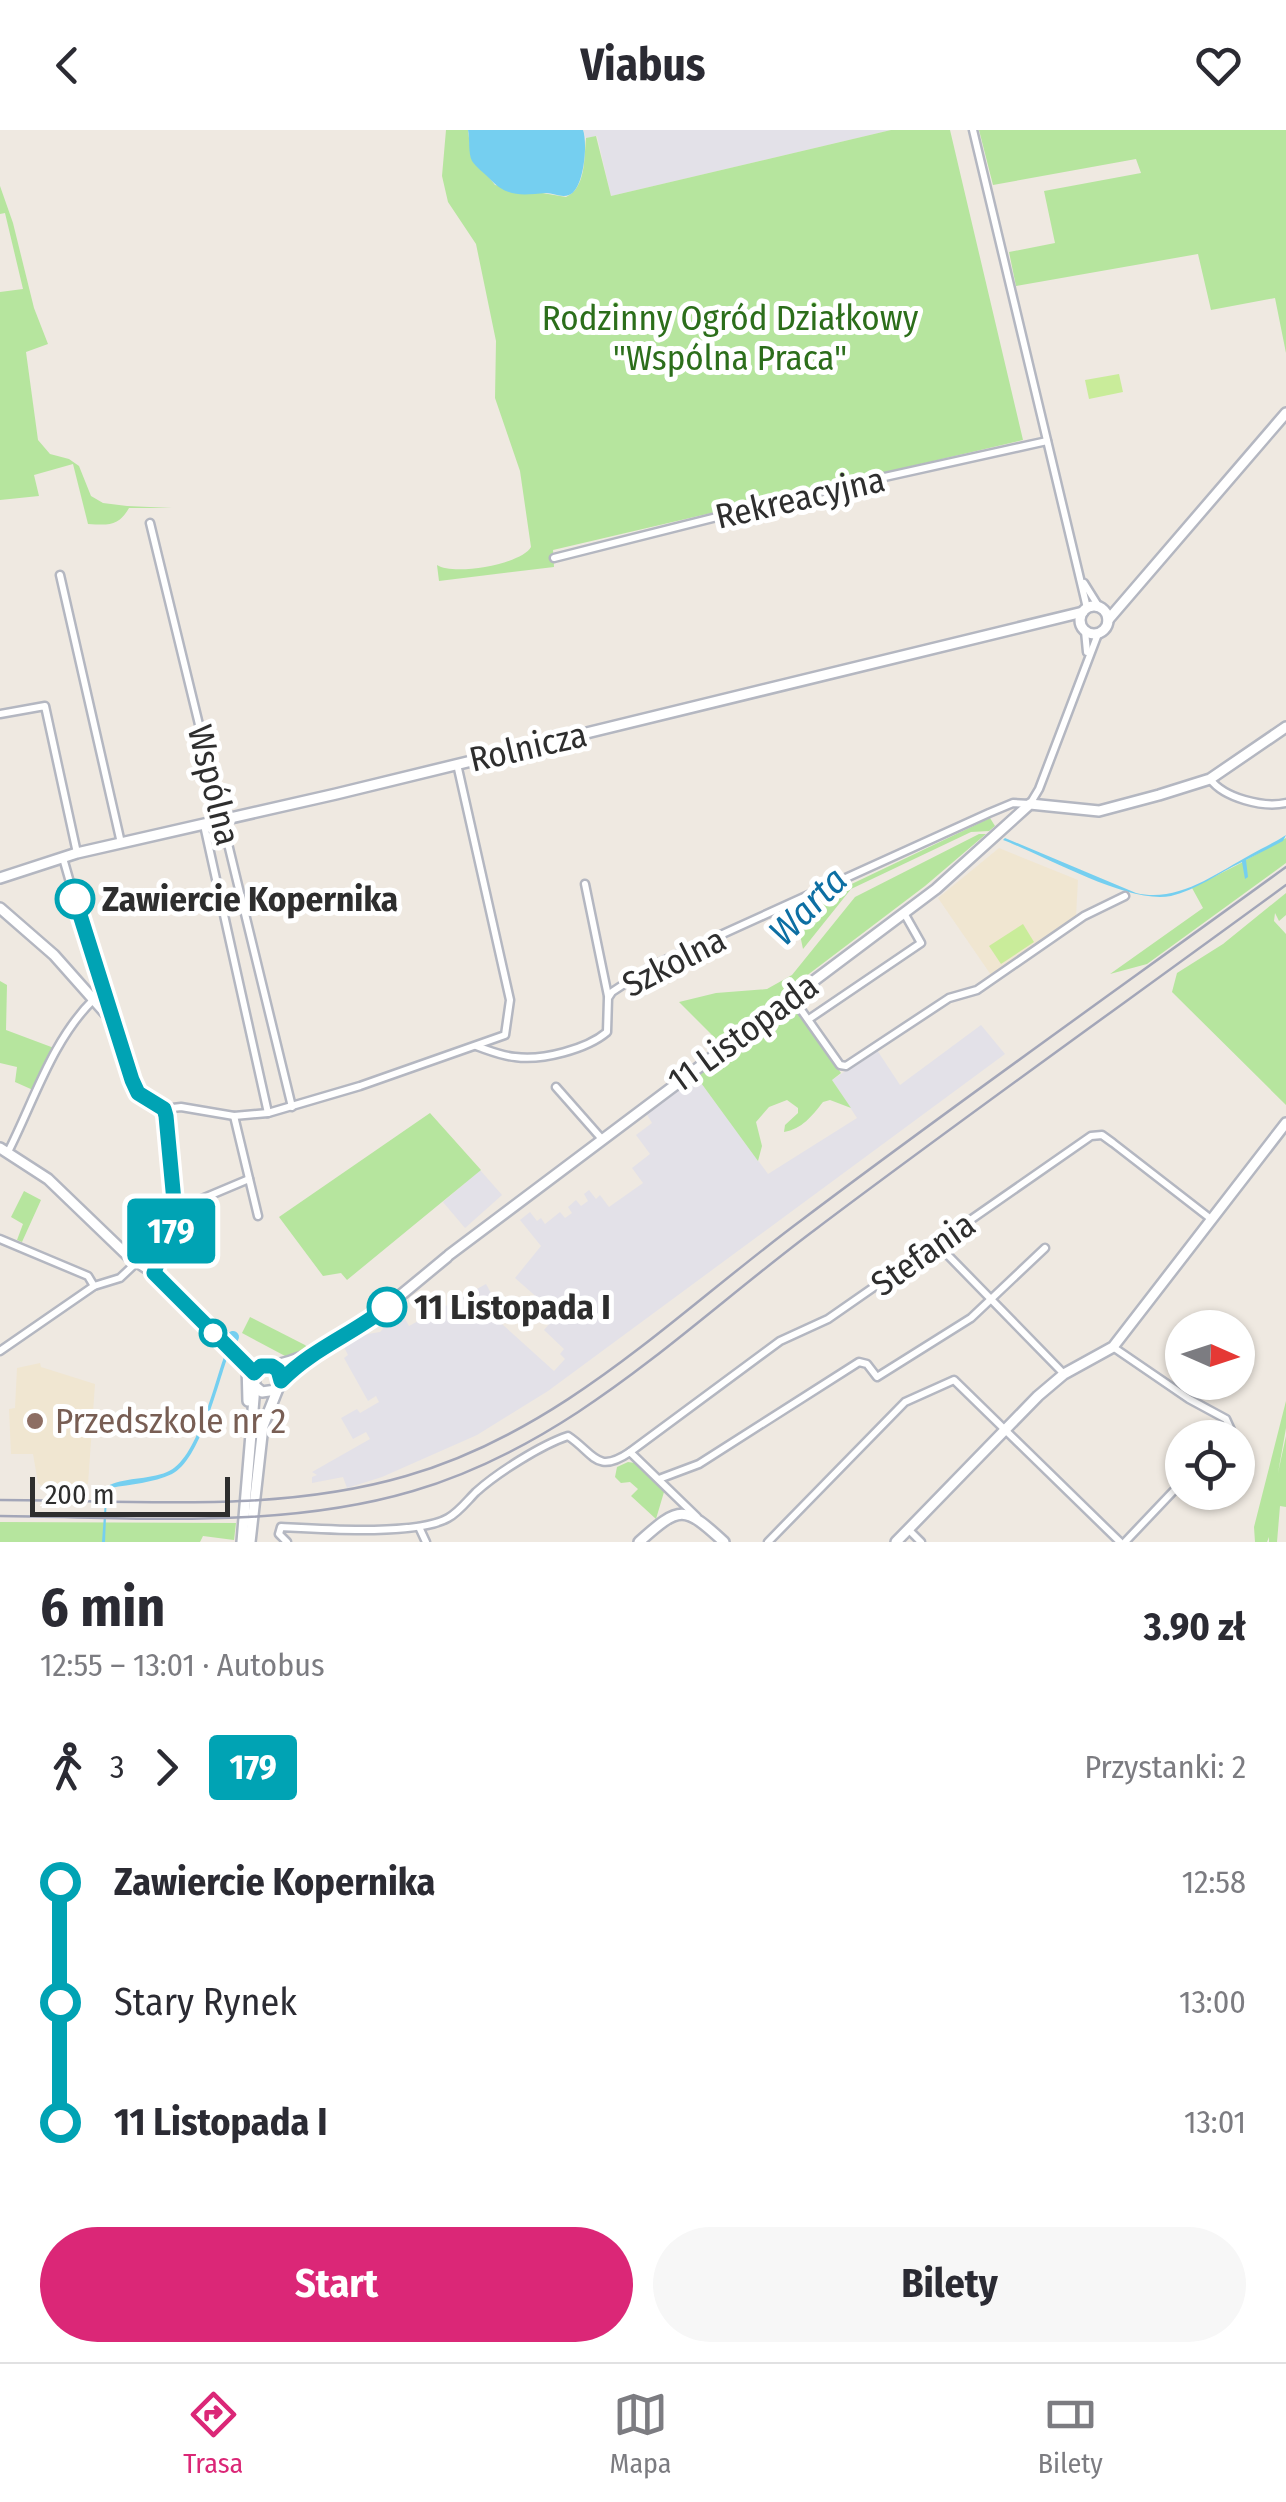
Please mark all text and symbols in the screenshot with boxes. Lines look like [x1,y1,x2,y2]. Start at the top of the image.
icon: back [40,38,95,93]
text: Viabus [580,38,706,92]
icon: heart [1191,38,1246,93]
park label: Rodzinny Ogród Działkowy "Wspólna Praca" [542,297,919,379]
street label: Rekreacyjna [711,458,889,538]
street label: Rolnicza [465,713,591,781]
street label: Wspólna [179,720,249,850]
water label: Warta [759,857,857,955]
place label: Zawiercie Kopernika [102,878,398,920]
marker: Zawiercie Kopernika [56,880,94,918]
street label: Szkolna [615,918,733,1006]
street label: 11 Listopada [660,965,826,1101]
line badge: 179 [114,1198,228,1264]
street label: Stefania [863,1203,983,1305]
text: 179 [147,1210,195,1252]
place label: 11 Listopada I [414,1286,611,1328]
marker: 11 Listopada I [368,1288,406,1326]
north arrow [1165,1310,1255,1400]
map controls [1165,1310,1255,1510]
unlabelled marker [200,1320,226,1346]
place label: Przedszkole nr 2 [55,1400,286,1442]
marker: Przedszkole nr 2 [24,1410,46,1432]
button: locate [1165,1420,1255,1510]
scale bar [30,1472,230,1516]
text: 200 m [45,1478,115,1511]
text: 6 min [40,1575,165,1641]
text: 3.90 zł [1144,1604,1246,1650]
text: 12:55 – 13:01 · Autobus [40,1646,325,1684]
icon: walk [40,1740,95,1795]
icon: forward [139,1740,194,1795]
text: 179 [229,1746,277,1788]
text: 3 [110,1748,124,1786]
text: Przystanki: 2 [1085,1748,1246,1786]
text: Zawiercie Kopernika [114,1859,435,1905]
text: 12:58 [1182,1863,1246,1901]
text: Stary Rynek [114,1979,297,2025]
text: 13:00 [1179,1983,1246,2021]
text: 11 Listopada I [114,2099,327,2145]
text: 13:01 [1184,2103,1246,2141]
button: Start [40,2227,633,2342]
button: Bilety [653,2227,1246,2342]
tab: Trasa [183,2387,243,2480]
tab: Mapa [609,2387,671,2480]
tab: Bilety [1038,2387,1103,2480]

